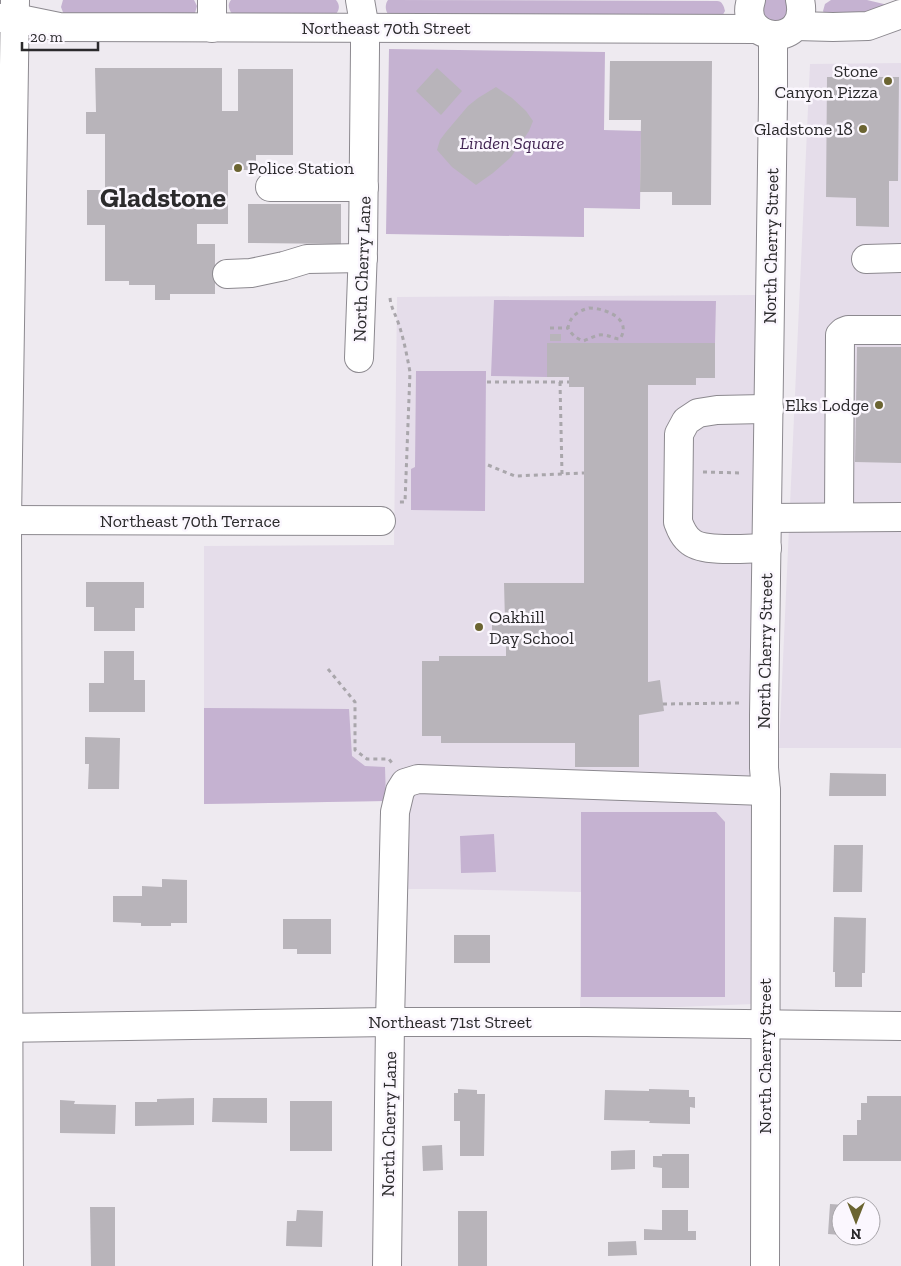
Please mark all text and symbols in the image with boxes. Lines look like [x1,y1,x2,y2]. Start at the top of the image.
street label: Northeast 70th Street [301,17,471,39]
scale bar [22,20,99,52]
text: 20 m [30,28,63,46]
place label: Stone Canyon Pizza [774,60,878,103]
marker: Stone Canyon Pizza [882,75,894,87]
place label: Gladstone 18 [754,118,853,140]
marker: Gladstone 18 [857,123,869,135]
park label: Linden Square [460,132,564,154]
place label: Police Station [248,157,355,179]
marker: Police Station [232,162,244,174]
street label: North Cherry Street [759,168,783,324]
district label: Gladstone [100,181,226,214]
street label: North Cherry Lane [348,196,376,342]
place label: Elks Lodge [785,394,869,416]
marker: Elks Lodge [873,399,885,411]
street label: Northeast 70th Terrace [100,510,280,532]
street label: North Cherry Street [753,573,777,729]
place label: Oakhill Day School [489,606,574,649]
marker: Oakhill Day School [473,621,485,633]
street label: North Cherry Street [754,978,776,1134]
street label: Northeast 71st Street [368,1011,532,1033]
street label: North Cherry Lane [377,1051,401,1197]
north arrow [831,1196,881,1246]
text: N [850,1225,861,1242]

